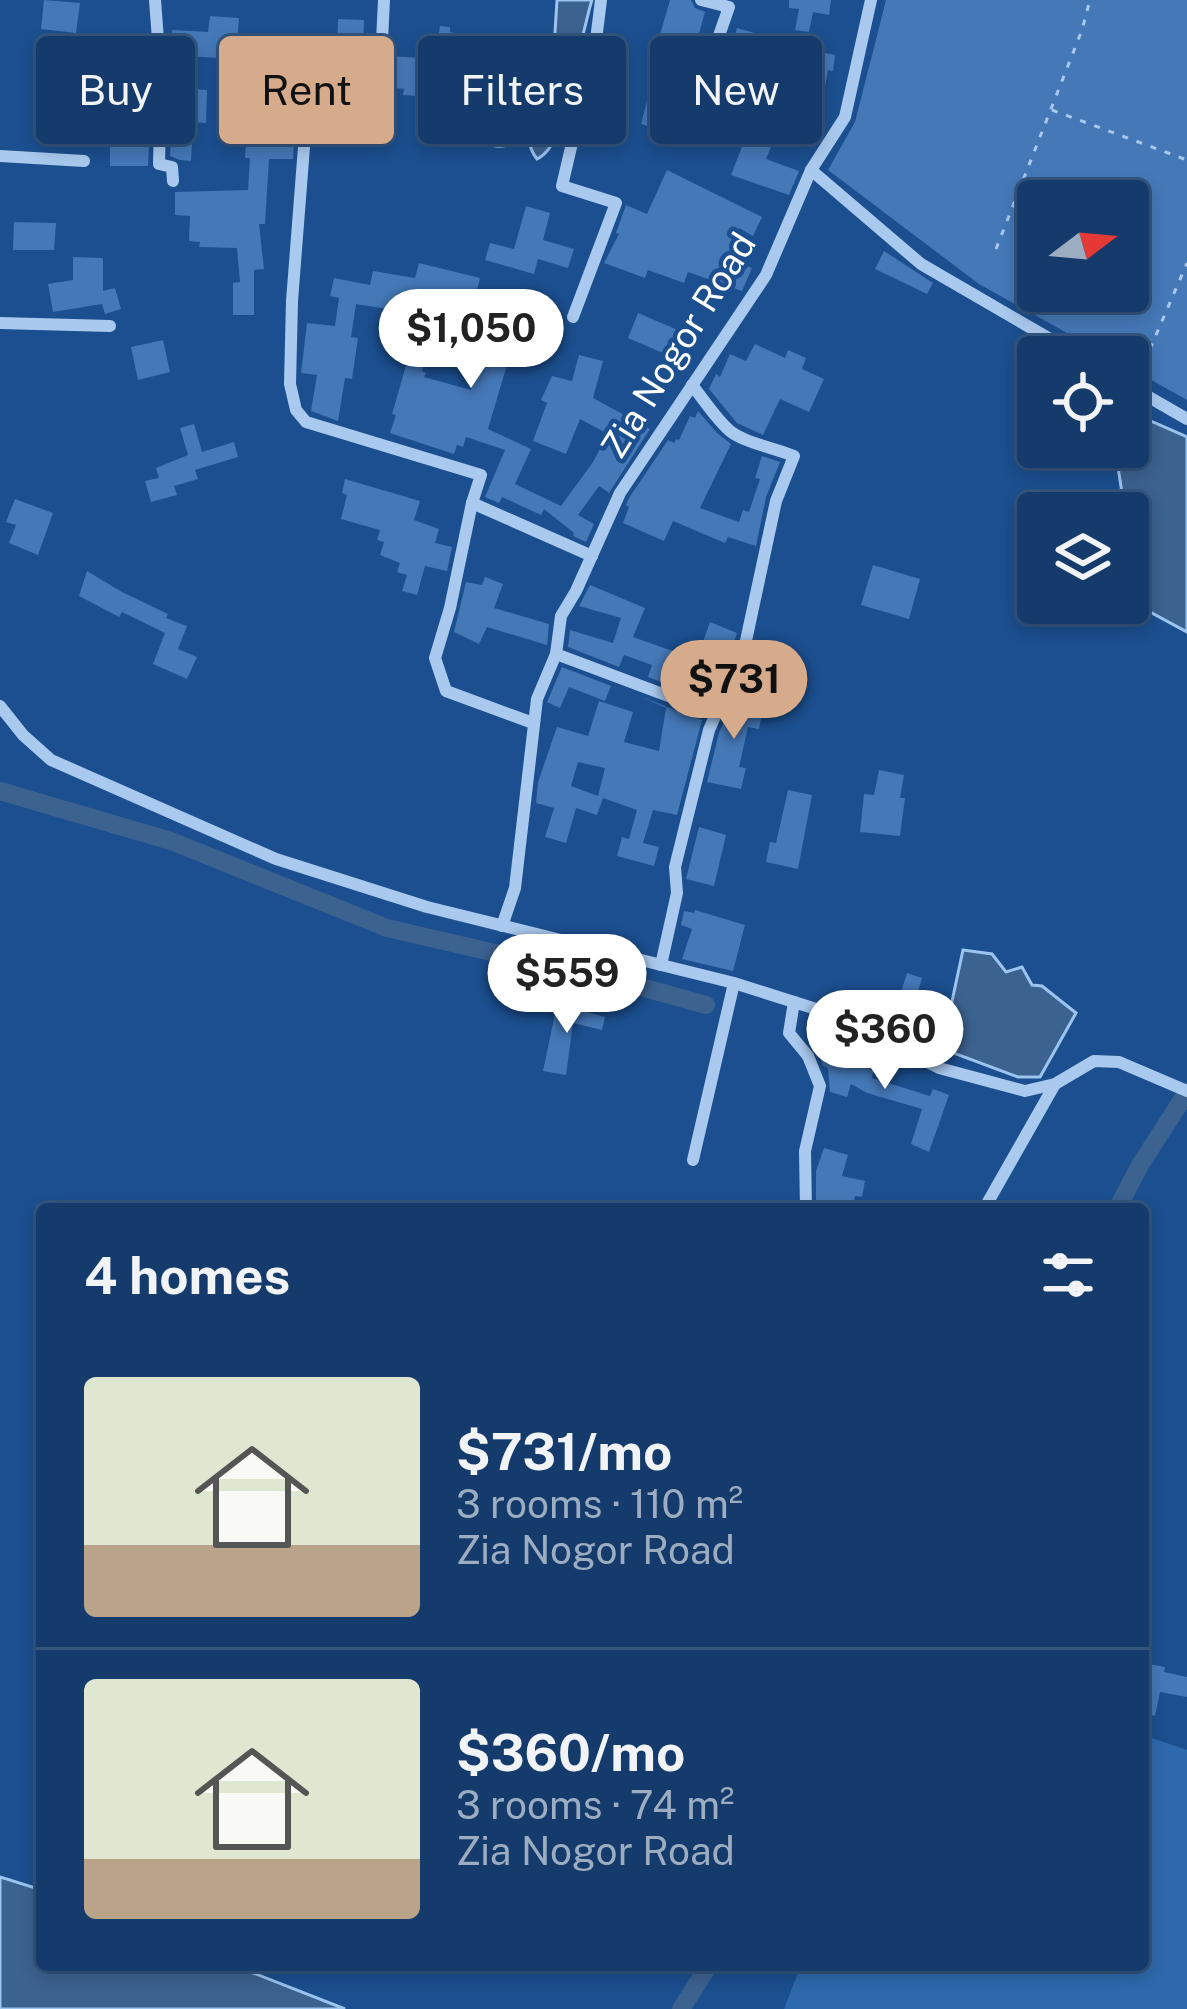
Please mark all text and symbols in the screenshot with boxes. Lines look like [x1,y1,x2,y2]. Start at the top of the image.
chip: Buy [36,36,195,144]
chip: Rent [219,36,394,144]
chip: Filters [418,36,626,144]
chip: New [650,36,822,144]
north arrow [1017,180,1149,312]
map controls [1017,180,1149,624]
street label: Zia Nogor Road [592,225,764,465]
pin: $1,050 [373,289,569,391]
text: $1,050 [406,305,536,351]
button: locate [1017,336,1149,468]
button: layers [1017,492,1149,624]
pin: $731 [663,640,805,742]
text: $731 [687,656,781,702]
pin: $559 [496,934,638,1036]
text: $559 [515,950,619,996]
pin: $360 [814,990,956,1092]
text: $360 [833,1006,937,1052]
icon: filters [1035,1242,1101,1308]
text: 4 homes [84,1246,290,1305]
text: $731/mo [456,1422,672,1481]
icon: home [180,1425,324,1569]
text: 3 rooms · 110 m² [456,1481,743,1527]
text: Zia Nogor Road [456,1527,735,1573]
text: $360/mo [456,1723,685,1782]
icon: home [180,1727,324,1871]
text: 3 rooms · 74 m² [456,1782,734,1828]
text: Zia Nogor Road [456,1828,735,1874]

